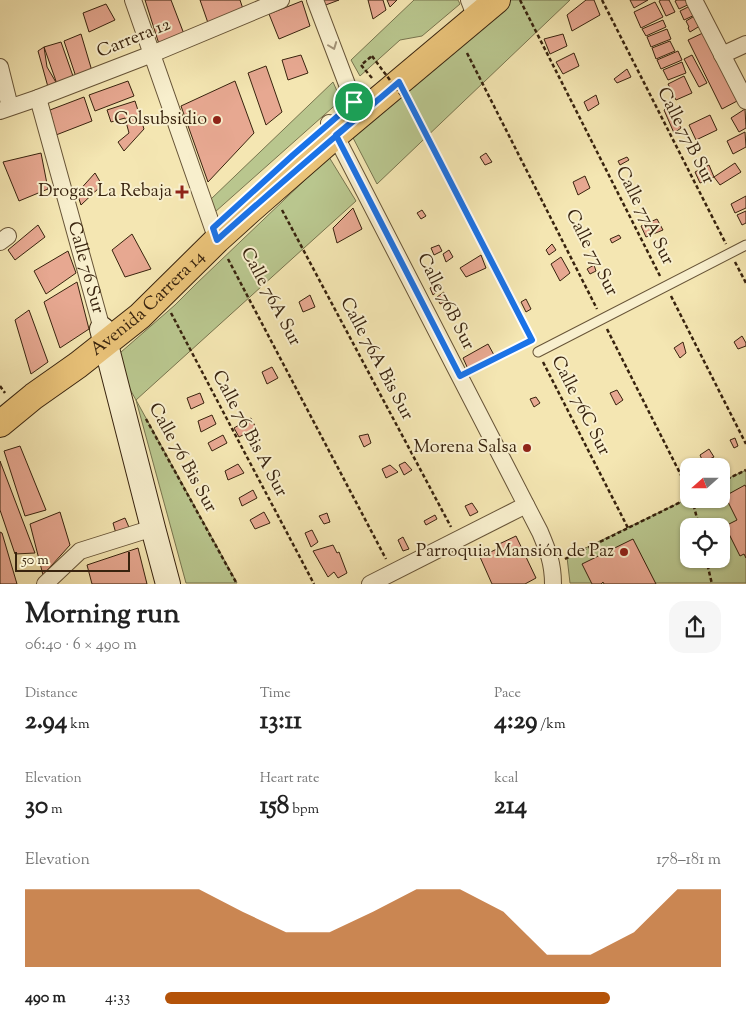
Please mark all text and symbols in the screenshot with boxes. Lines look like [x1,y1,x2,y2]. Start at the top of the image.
street label: Carrera 12 [93,12,175,66]
one-way arrow [327,41,337,49]
pin [333,81,375,123]
street label: Calle 77B Sur [649,83,721,189]
icon: arrive [340,88,368,116]
place label: Colsubsidio [114,107,207,133]
marker: Colsubsidio [211,114,223,126]
street label: Calle 77A Sur [608,162,680,270]
place label: Drogas La Rebaja [38,179,172,205]
marker: Drogas La Rebaja [176,186,188,198]
street label: Calle 77 Sur [558,205,624,301]
street label: Calle 76 Sur [60,219,110,317]
street label: Calle 76A Sur [233,243,307,351]
street label: Avenida Carrera 14 [85,245,212,363]
street label: Calle 76B Sur [409,249,481,355]
street label: Calle 76A Bis Sur [333,293,419,425]
street label: Calle 76C Sur [544,352,616,461]
street label: Calle 76 Bis A Sur [205,366,293,502]
street label: Calle 76 Bis Sur [141,398,223,518]
place label: Morena Salsa [414,435,517,461]
marker: Morena Salsa [521,442,533,454]
north arrow [680,458,730,508]
map controls [680,458,730,568]
button: locate [680,518,730,568]
place label: Parroquia Mansión de Paz [416,539,614,565]
marker: Parroquia Mansión de Paz [618,546,630,558]
scale bar [15,548,130,572]
text: 50 m [22,551,49,571]
text: Morning run [25,595,180,635]
button: share [669,601,721,653]
text: 06:40 · 6 × 490 m [25,634,137,657]
text: Distance [25,684,78,704]
text: Time [260,684,291,704]
text: Pace [494,684,521,704]
text: 2.94 [25,704,67,740]
text: 13:11 [260,704,302,740]
text: 4:29 [494,704,537,740]
text: km [67,715,89,735]
text: /km [537,715,566,735]
text: Elevation [25,769,82,789]
text: Heart rate [260,769,319,789]
text: kcal [494,769,518,789]
text: 30 [25,789,48,825]
text: 158 [260,789,289,825]
text: 214 [494,789,527,825]
text: m [48,800,63,820]
text: bpm [289,800,319,820]
text: Elevation [25,849,90,872]
text: 178–181 m [656,849,721,872]
text: 490 m [25,987,66,1010]
text: 4:33 [105,987,130,1010]

